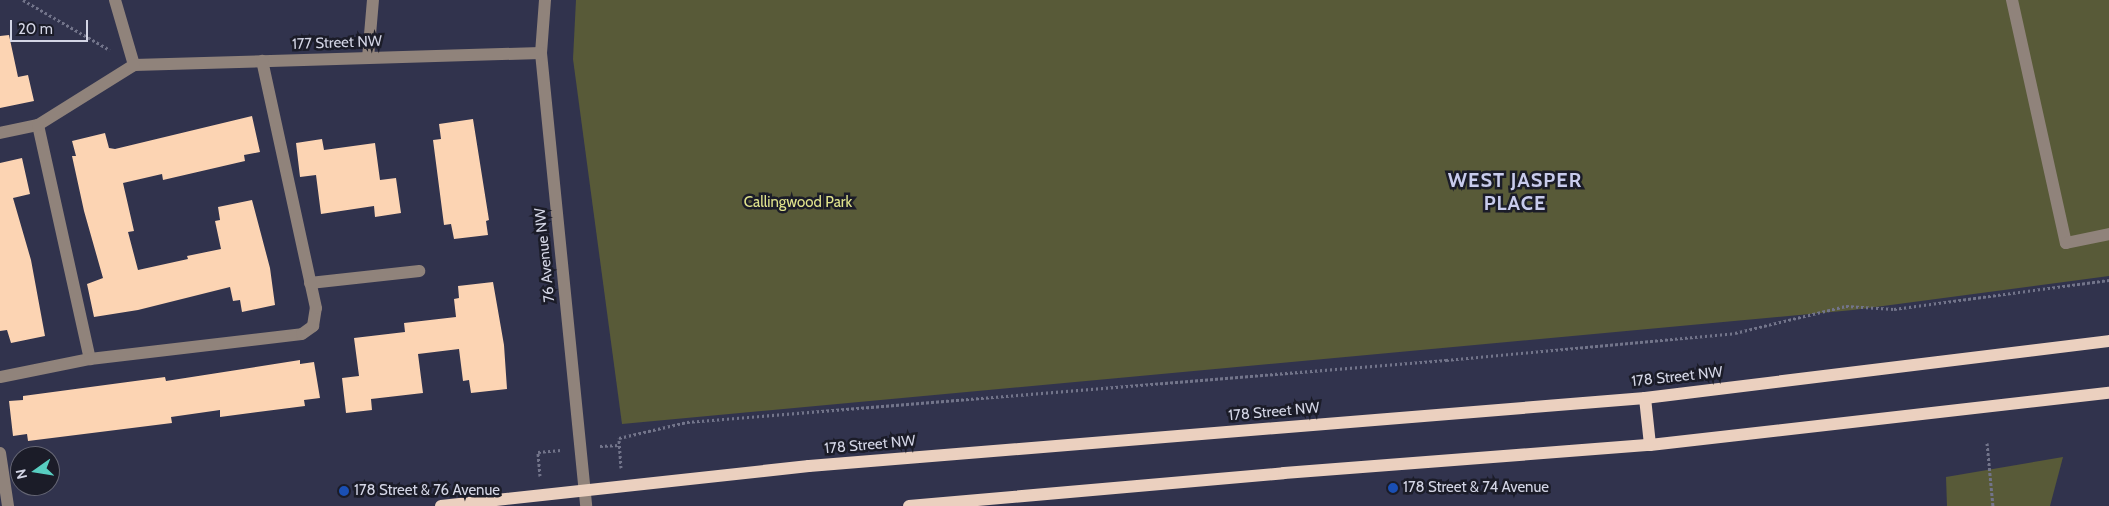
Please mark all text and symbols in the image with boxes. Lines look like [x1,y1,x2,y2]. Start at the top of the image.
scale bar [12,10,90,42]
text: 20 m [18,20,53,38]
street label: 177 Street NW [292,32,382,54]
district label: WEST JASPER PLACE [1446,169,1584,216]
park label: Callingwood Park [744,194,852,212]
street label: 76 Avenue NW [531,207,559,303]
street label: 178 Street NW [1631,363,1723,391]
street label: 178 Street NW [1228,399,1320,425]
street label: 178 Street NW [824,432,916,458]
north arrow [10,446,60,496]
text: N [11,467,31,481]
place label: 178 Street & 74 Avenue [1403,479,1549,497]
place label: 178 Street & 76 Avenue [354,482,500,500]
marker: 178 Street & 74 Avenue [1387,482,1399,494]
marker: 178 Street & 76 Avenue [338,485,350,497]

